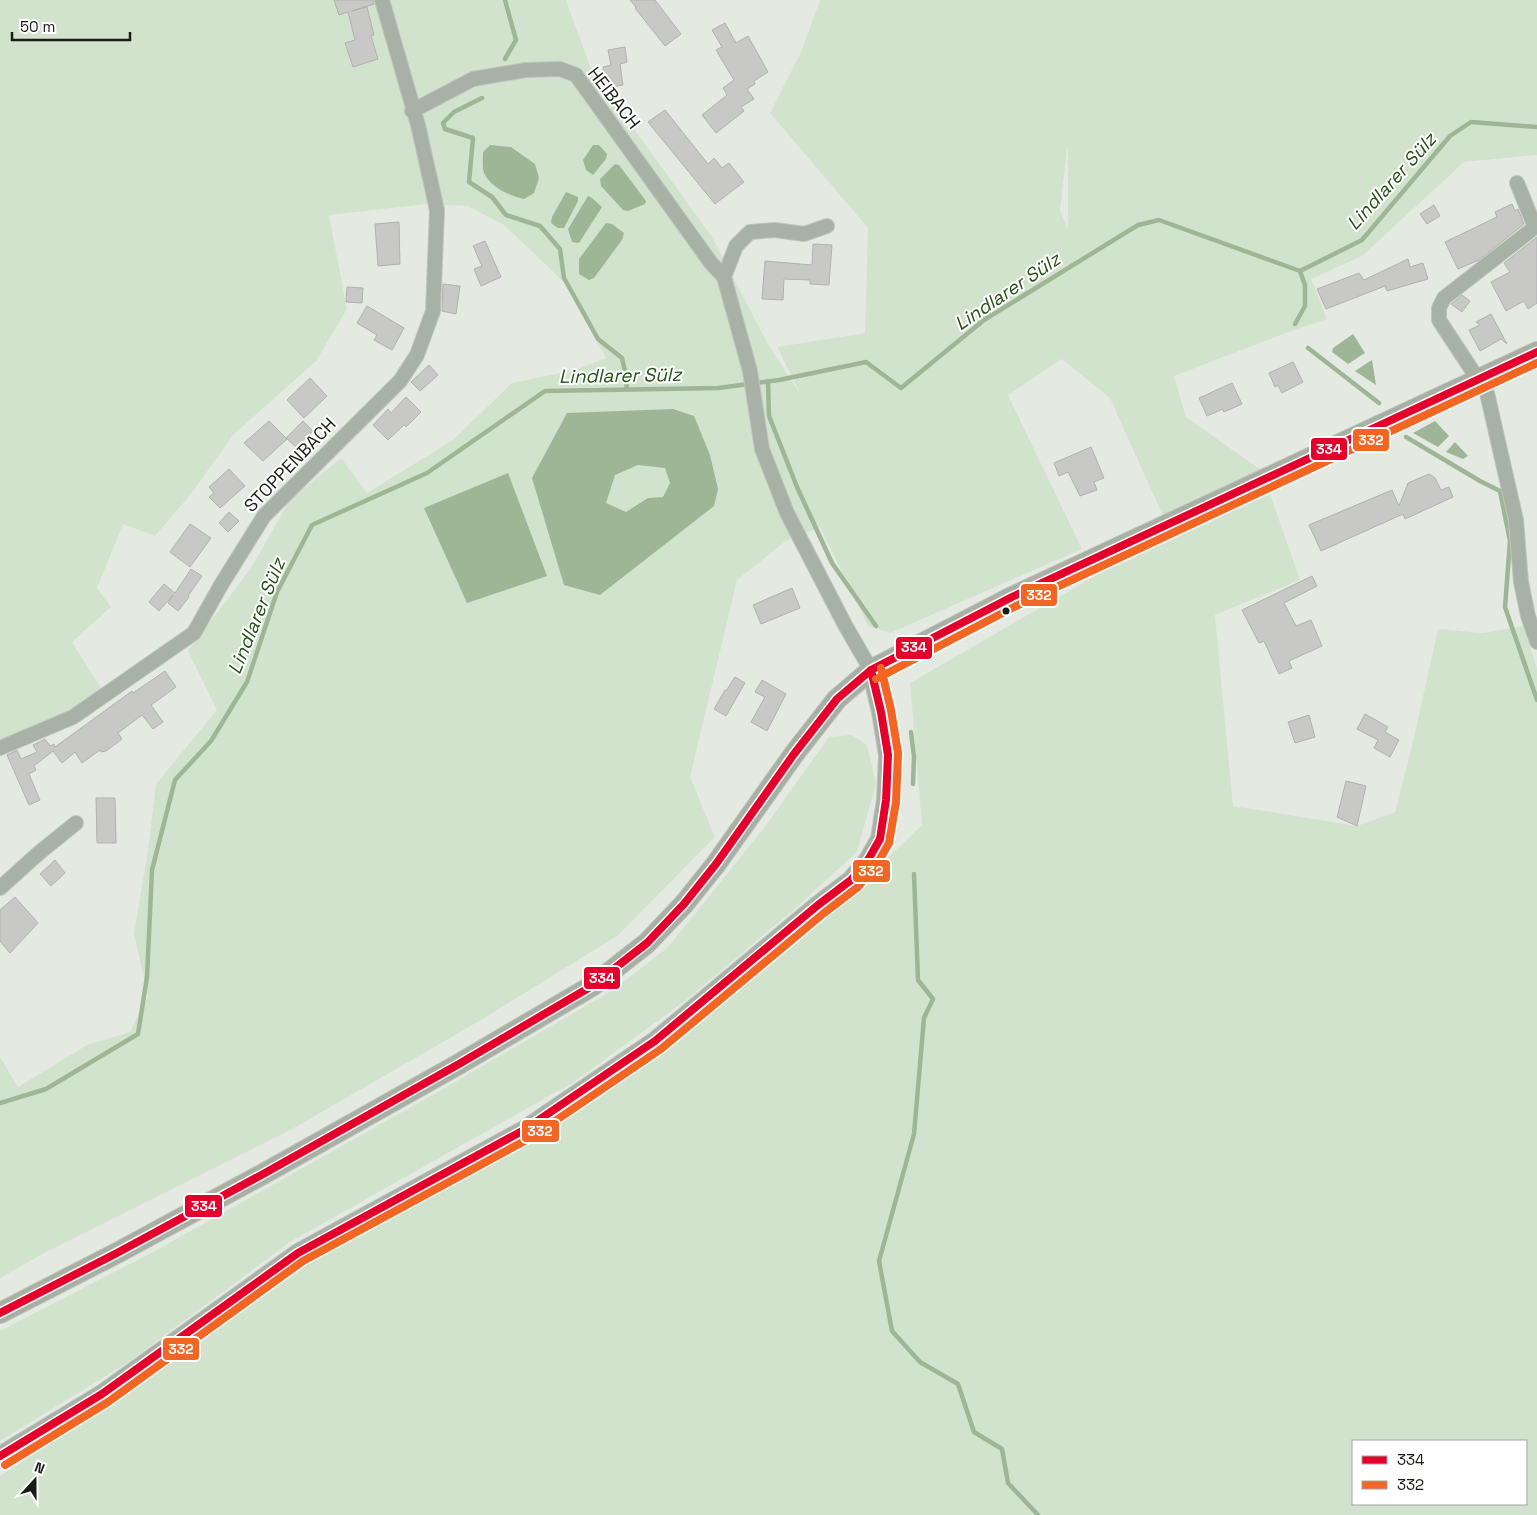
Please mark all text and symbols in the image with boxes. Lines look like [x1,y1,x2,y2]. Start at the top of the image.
scale bar [12,10,130,42]
text: 50 m [20,17,55,36]
street label: HEIBACH [583,62,646,133]
water label: Lindlarer Sülz [1341,127,1442,235]
water label: Lindlarer Sülz [950,246,1066,336]
water label: Lindlarer Sülz [559,362,683,389]
street label: STOPPENBACH [239,413,341,517]
line badge: 332 [1352,428,1390,452]
text: 332 [1358,431,1384,449]
line badge: 334 [1310,437,1348,461]
text: 334 [1316,440,1342,458]
water label: Lindlarer Sülz [222,554,291,678]
line badge: 332 [1020,583,1058,607]
text: 332 [1026,586,1052,604]
unlabelled marker [1001,606,1011,616]
line badge: 334 [895,636,933,660]
text: 334 [901,638,927,656]
line badge: 332 [852,859,891,883]
text: 332 [858,862,884,880]
line badge: 334 [583,966,621,990]
text: 334 [589,969,615,987]
line badge: 332 [521,1119,560,1143]
text: 332 [527,1122,553,1140]
line badge: 334 [184,1194,223,1218]
text: 334 [191,1197,217,1215]
line badge: 332 [162,1337,200,1361]
text: 332 [168,1340,194,1358]
legend [1352,1440,1527,1505]
text: 334 [1397,1450,1425,1469]
north arrow [10,1455,60,1505]
text: N [32,1458,47,1478]
text: 332 [1397,1475,1424,1494]

